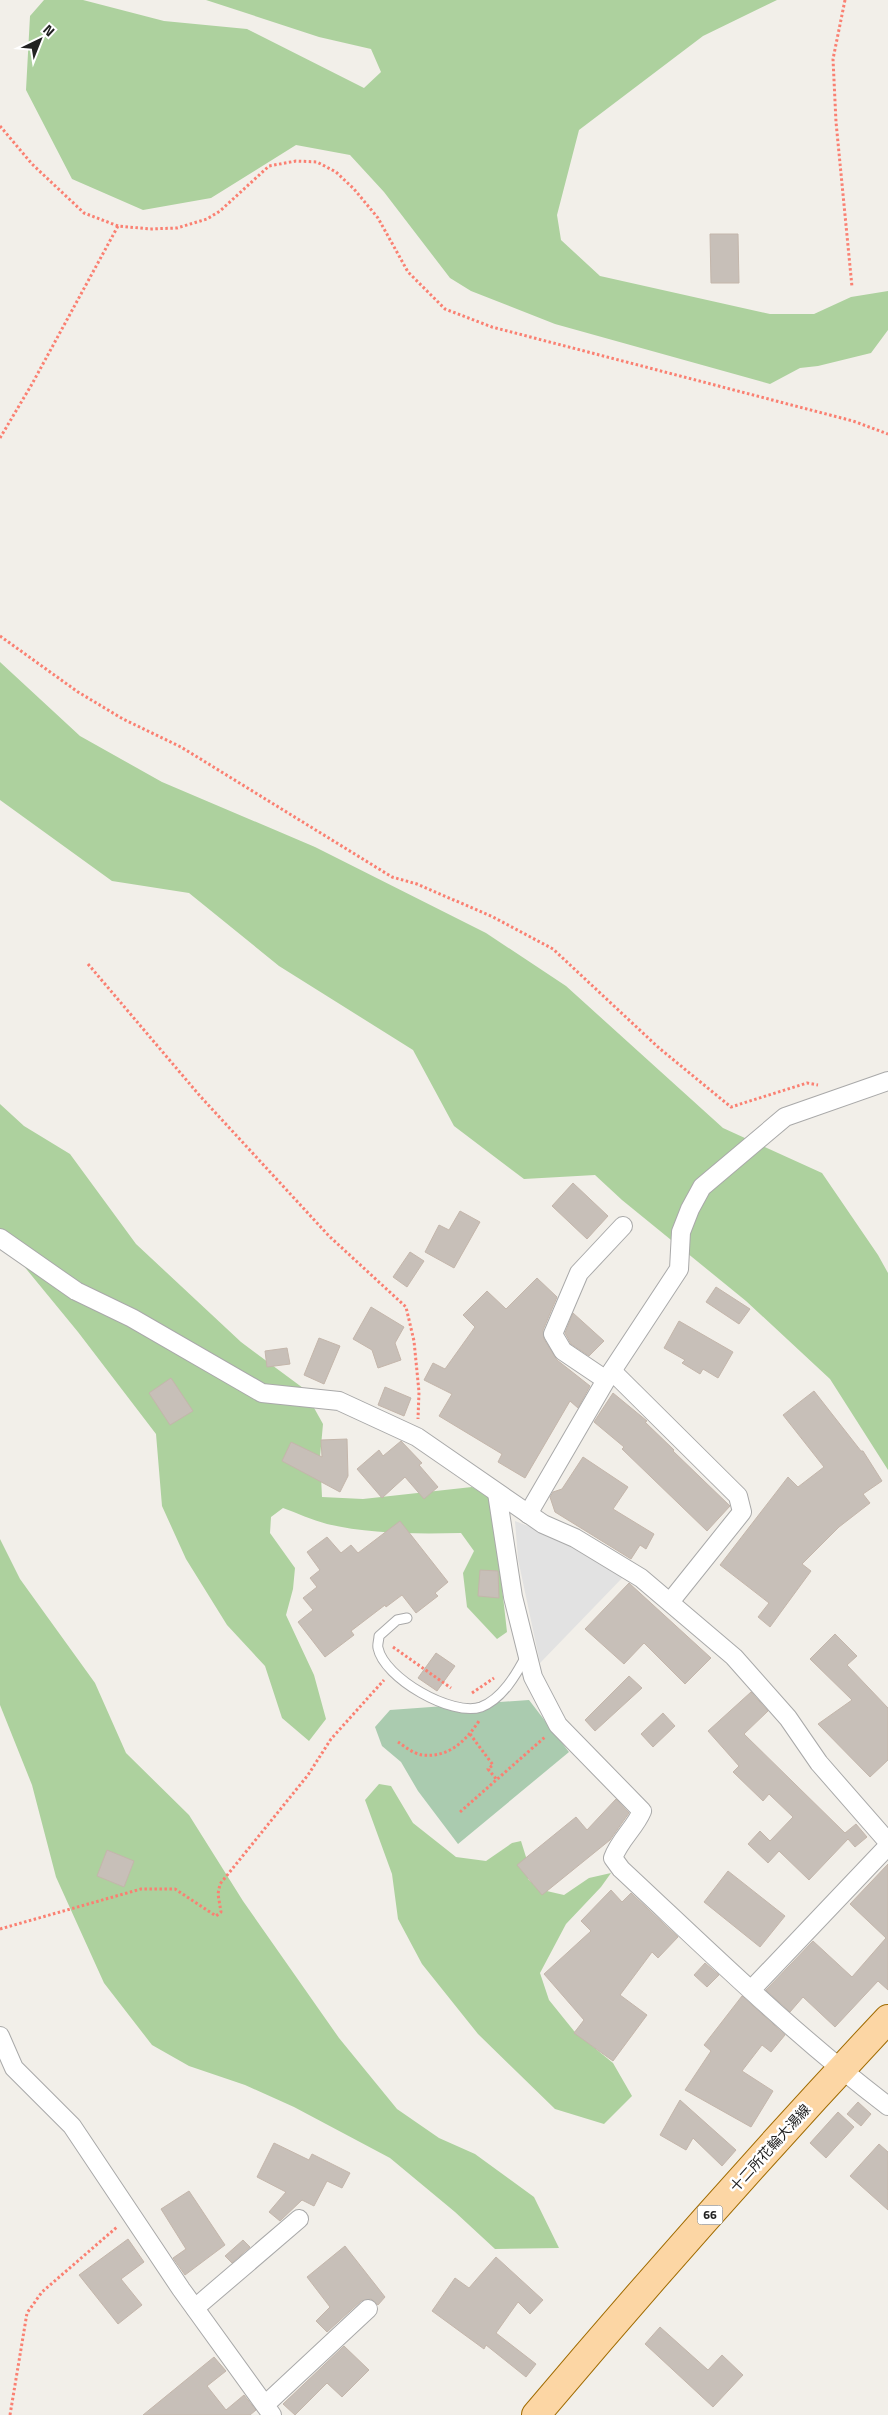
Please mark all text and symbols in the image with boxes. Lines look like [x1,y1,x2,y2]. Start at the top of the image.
north arrow [15,15,65,65]
text: N [38,19,60,41]
street label: 十二所花輪大湯線 [724,2099,815,2196]
road number: 66 [698,2206,722,2224]

